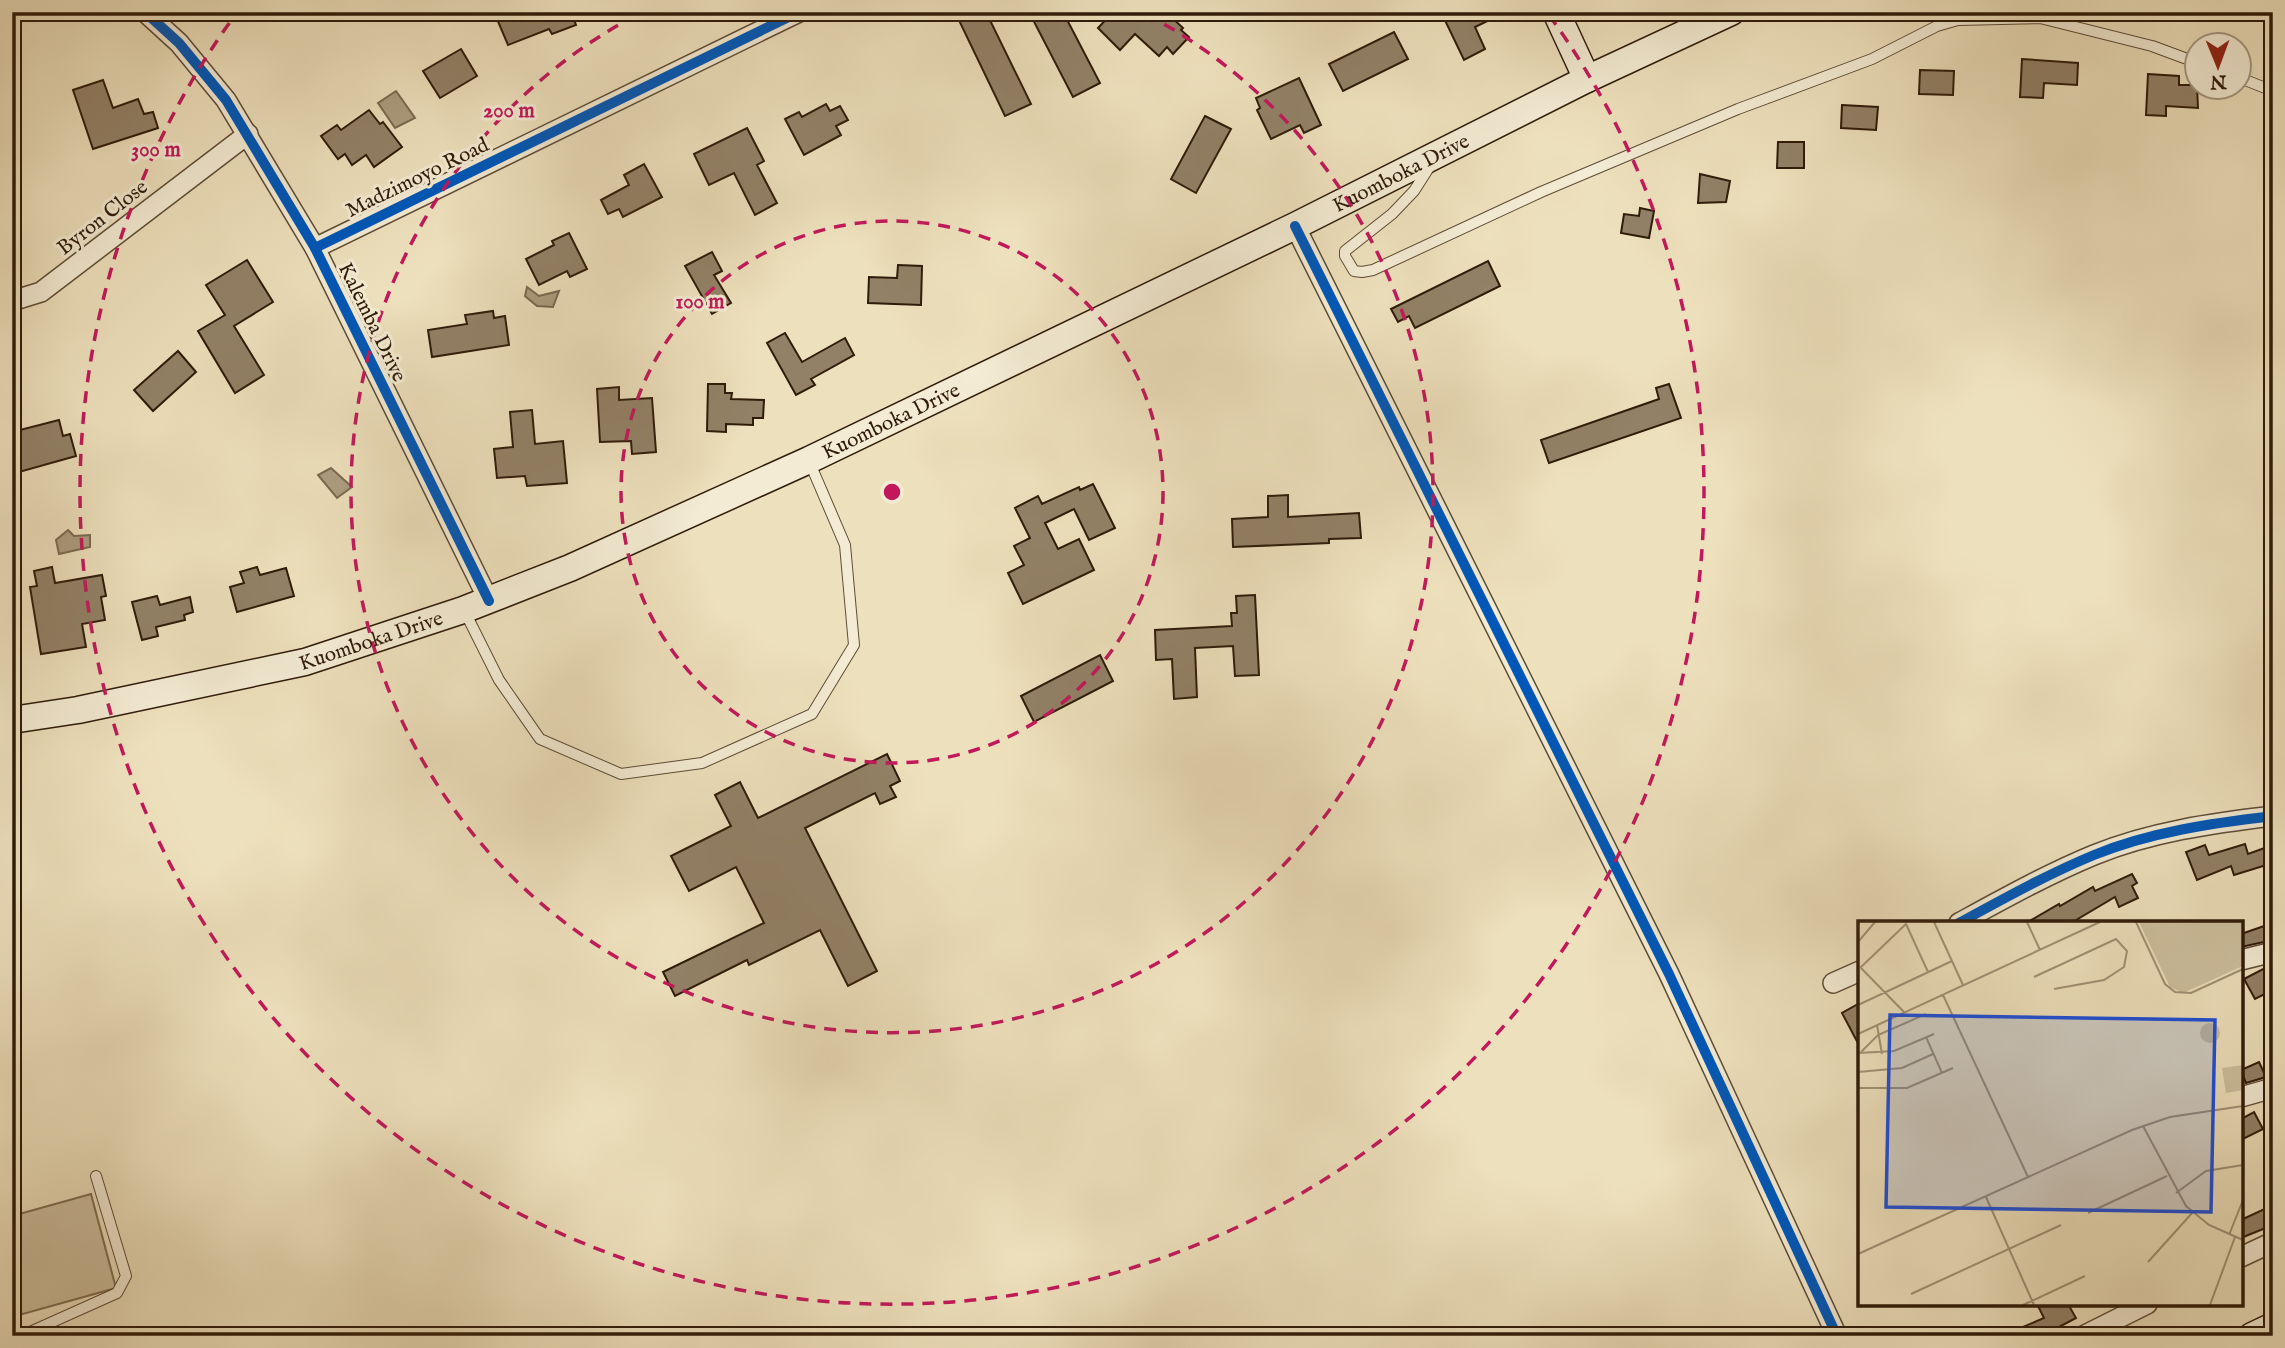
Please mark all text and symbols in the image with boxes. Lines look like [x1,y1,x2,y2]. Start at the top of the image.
north arrow [2184,32,2254,102]
text: N [2209,69,2228,93]
text: 200 m [483,98,535,125]
street label: Kuomboka Drive [1328,128,1475,220]
street label: Madzimoyo Road [342,132,494,225]
text: 300 m [131,137,181,164]
street label: Byron Close [52,174,154,262]
street label: Kalemba Drive [331,259,412,387]
text: 100 m [675,289,725,316]
street label: Kuomboka Drive [818,377,965,467]
centre of rings [880,480,904,504]
street label: Kuomboka Drive [296,605,447,678]
inset map [1858,921,2243,1306]

